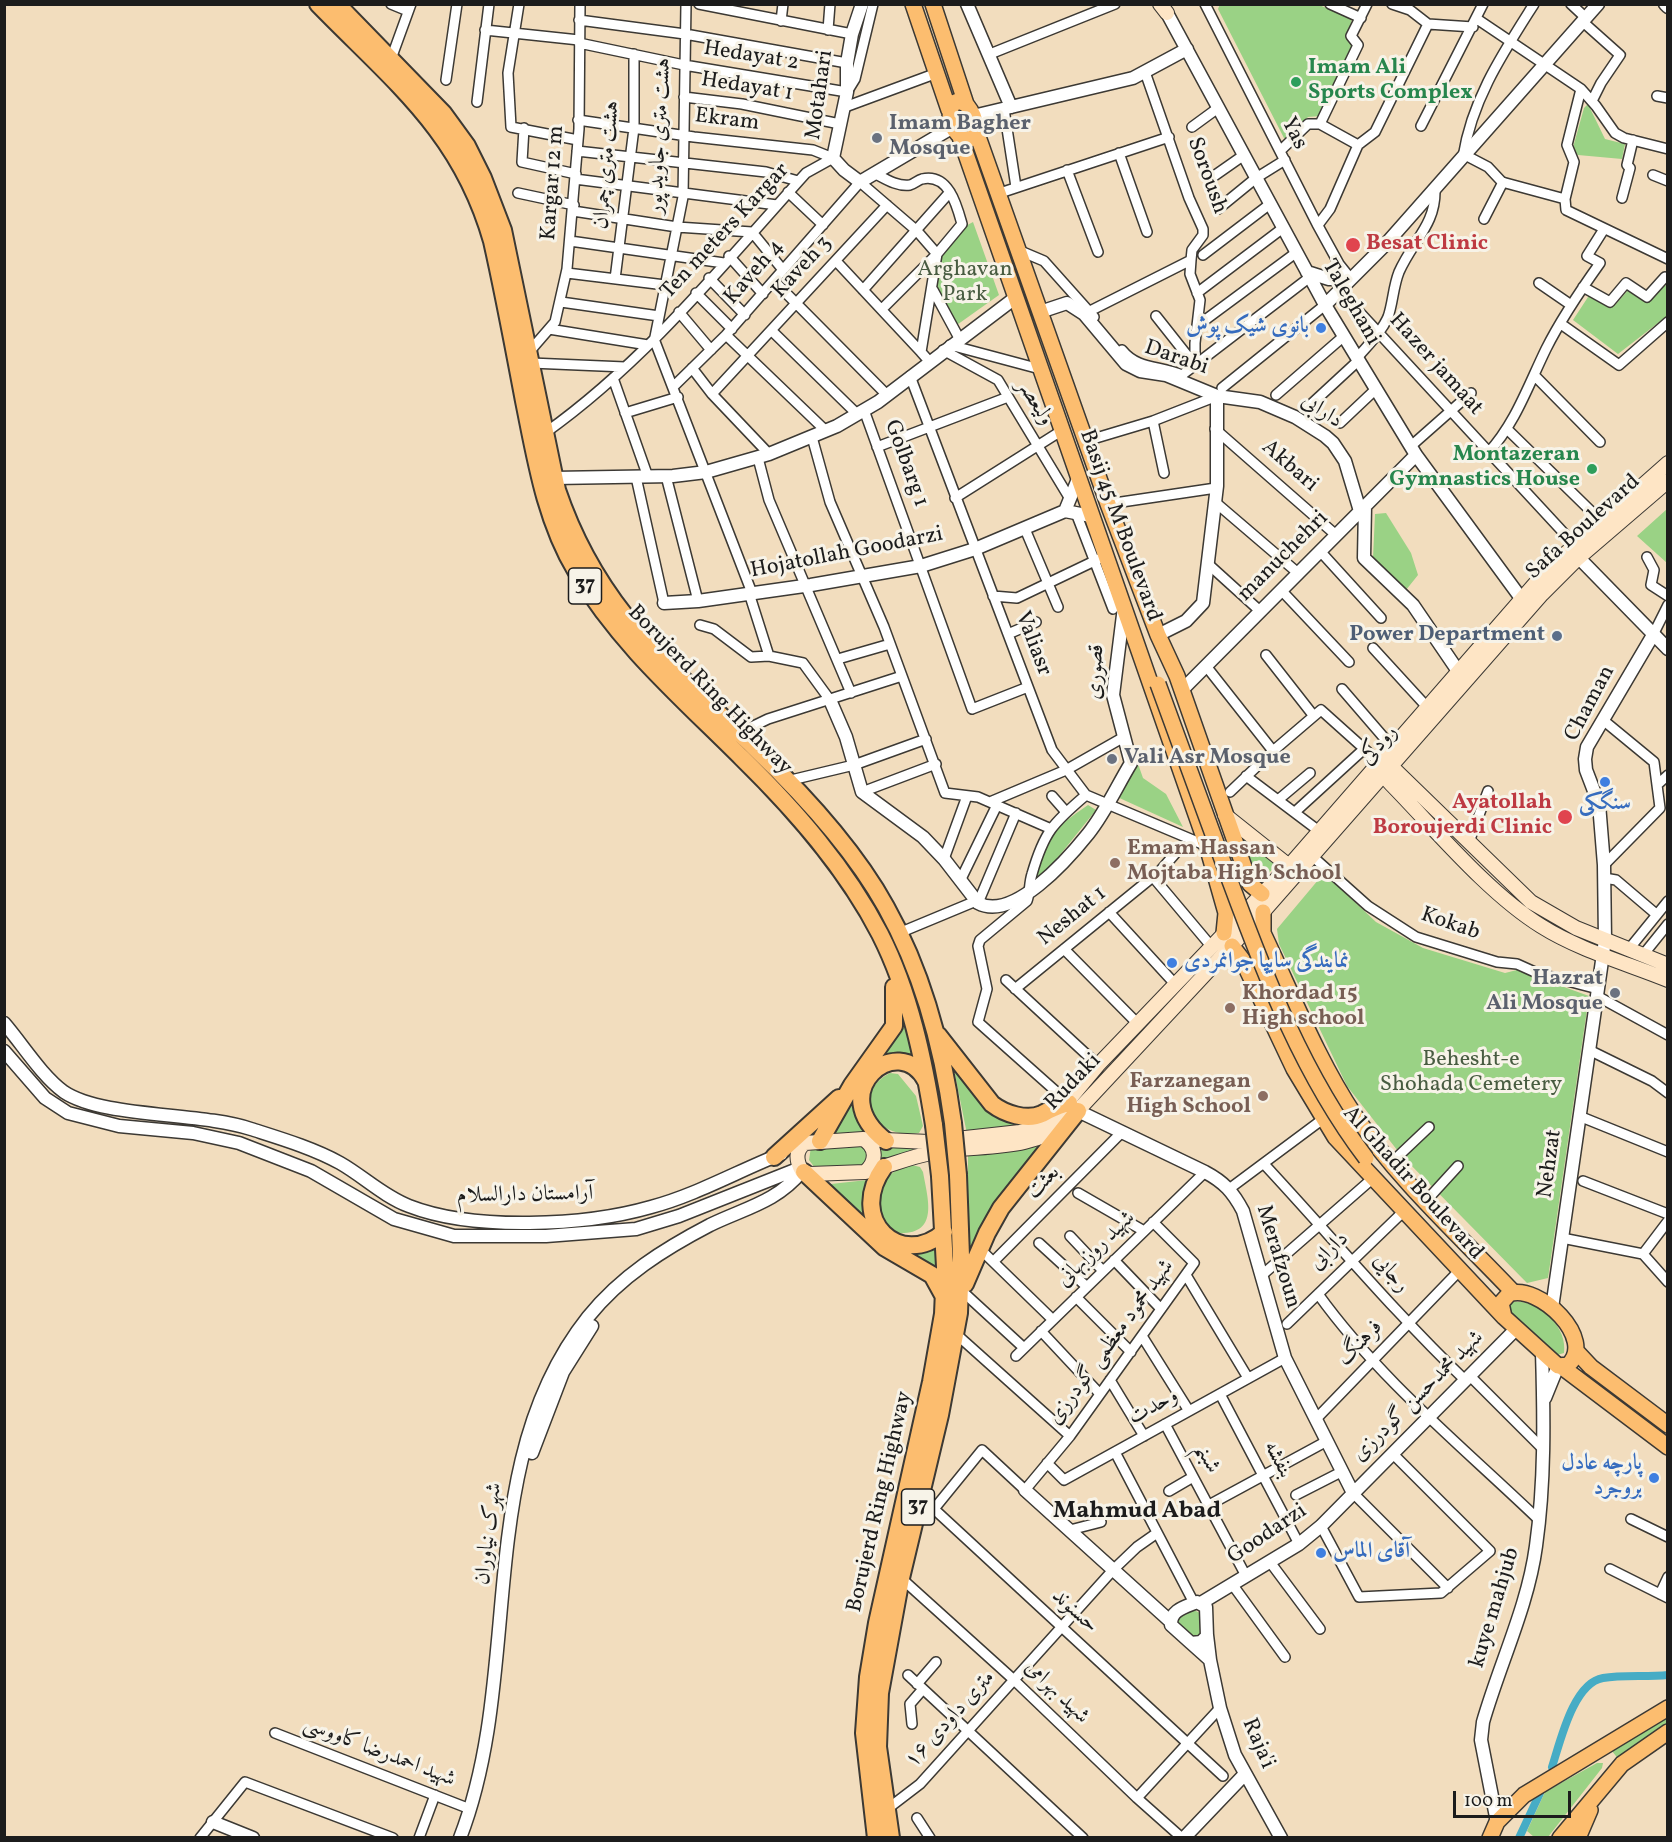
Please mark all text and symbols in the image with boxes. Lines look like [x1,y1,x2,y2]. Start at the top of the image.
street label: Hedayat 2 [701,36,801,78]
street label: Motahari [802,48,840,142]
place label: Imam Ali Sports Complex [1308,56,1473,107]
street label: هشت متری جاوید پور [644,57,678,215]
street label: Hedayat 1 [699,68,795,108]
marker: Imam Ali Sports Complex [1289,75,1303,89]
street label: هشت متری چمران [589,100,627,230]
street label: Ekram [693,104,761,138]
place label: Imam Bagher Mosque [889,112,1031,164]
street label: Yas [1274,113,1312,155]
street label: Kargar 12 m [537,125,571,241]
marker: Imam Bagher Mosque [870,131,884,145]
street label: Soroush [1180,134,1232,218]
street label: Ten meters Kargar [656,158,796,306]
street label: Kaveh 3 [767,231,839,305]
place label: Besat Clinic [1366,232,1488,258]
street label: Kaveh 4 [720,235,790,311]
marker: Besat Clinic [1344,236,1362,254]
street label: Taleghani [1315,255,1385,351]
park label: Arghavan Park [917,258,1013,310]
street label: Hazer jamaat [1382,308,1488,422]
place label: بانوی شیک پوش [1186,315,1309,341]
marker: بانوی شیک پوش [1314,321,1328,335]
street label: Darabi [1141,336,1211,382]
street label: ولیعصر [1010,375,1058,431]
street label: دارابی [1295,389,1347,435]
street label: Golbarg 1 [877,417,933,511]
street label: Basij 45 M Boulevard [1072,426,1166,626]
street label: Akbari [1255,435,1323,499]
place label: Montazeran Gymnastics House [1389,443,1580,494]
marker: Montazeran Gymnastics House [1585,462,1599,476]
street label: Safa Boulevard [1521,470,1647,586]
street label: manuchehri [1233,506,1335,608]
street label: Hojatollah Goodarzi [749,522,945,586]
road number: 37 [568,568,602,604]
street label: Borujerd Ring Highway [621,601,797,781]
street label: Valiasr [1008,608,1056,680]
place label: Power Department [1349,623,1545,649]
marker: Power Department [1550,629,1564,643]
street label: قصوری [1082,644,1112,700]
street label: Chaman [1560,662,1622,746]
street label: رودکی [1355,720,1405,772]
place label: Vali Asr Mosque [1124,746,1291,772]
marker: Vali Asr Mosque [1105,752,1119,766]
marker: سنگکی [1598,775,1612,789]
place label: Ayatollah Boroujerdi Clinic [1373,791,1552,842]
place label: سنگکی [1579,792,1631,818]
marker: Ayatollah Boroujerdi Clinic [1556,808,1574,826]
place label: Emam Hassan Mojtaba High School [1127,837,1342,888]
marker: Emam Hassan Mojtaba High School [1108,856,1122,870]
street label: Neshat 1 [1033,881,1113,953]
street label: Kokab [1417,903,1483,947]
place label: نمایندگی سایپا جوانمردی [1184,950,1349,976]
marker: نمایندگی سایپا جوانمردی [1165,956,1179,970]
place label: Hazrat Ali Mosque [1486,967,1603,1018]
place label: Khordad 15 High school [1242,982,1364,1034]
marker: Hazrat Ali Mosque [1608,986,1622,1000]
marker: Khordad 15 High school [1223,1001,1237,1015]
park label: Behesht-e Shohada Cemetery [1380,1048,1562,1100]
street label: Rudaki [1040,1049,1108,1117]
place label: Farzanegan High School [1126,1070,1251,1122]
marker: Farzanegan High School [1256,1089,1270,1103]
street label: Al Ghadir Boulevard [1336,1102,1488,1266]
street label: Nehzat [1533,1128,1569,1200]
street label: بعثت [1022,1161,1066,1205]
street label: آرامستان دارالسلام [457,1182,593,1210]
street label: Merafzoun [1249,1202,1305,1312]
street label: شهید روزبهانی [1052,1206,1142,1294]
street label: دارابی [1305,1227,1355,1277]
street label: رجایی [1366,1249,1414,1299]
street label: شهید محمود معظمی گودرزی [1043,1255,1181,1431]
street label: فرهنگ [1333,1315,1389,1373]
street label: شهید محمدحسن گودرزی [1348,1326,1490,1468]
street label: وحدت [1124,1384,1184,1432]
street label: Borujerd Ring Highway [843,1389,919,1615]
street label: بنفشه [1256,1437,1298,1483]
street label: شبنم [1187,1439,1225,1479]
place label: پارچه عادل بروجرد [1561,1452,1642,1504]
marker: پارچه عادل بروجرد [1647,1471,1661,1485]
street label: شهرک نیاوران [471,1481,509,1587]
road number: 37 [902,1489,934,1525]
district label: Mahmud Abad [1053,1499,1221,1527]
street label: Goodarzi [1223,1499,1313,1571]
place label: آقای الماس [1333,1540,1410,1566]
street label: kuye mahjub [1465,1545,1527,1671]
marker: آقای الماس [1314,1546,1328,1560]
street label: حسنوند [1045,1584,1103,1640]
street label: شهید بهرامی [1018,1655,1094,1731]
street label: ۱۶ متری داودی [900,1666,1002,1774]
street label: شهید احمدرضا کاووسی [299,1712,459,1794]
street label: Raja'i [1235,1715,1279,1773]
scale bar [1456,1779,1574,1817]
text: 100 m [1464,1789,1513,1814]

